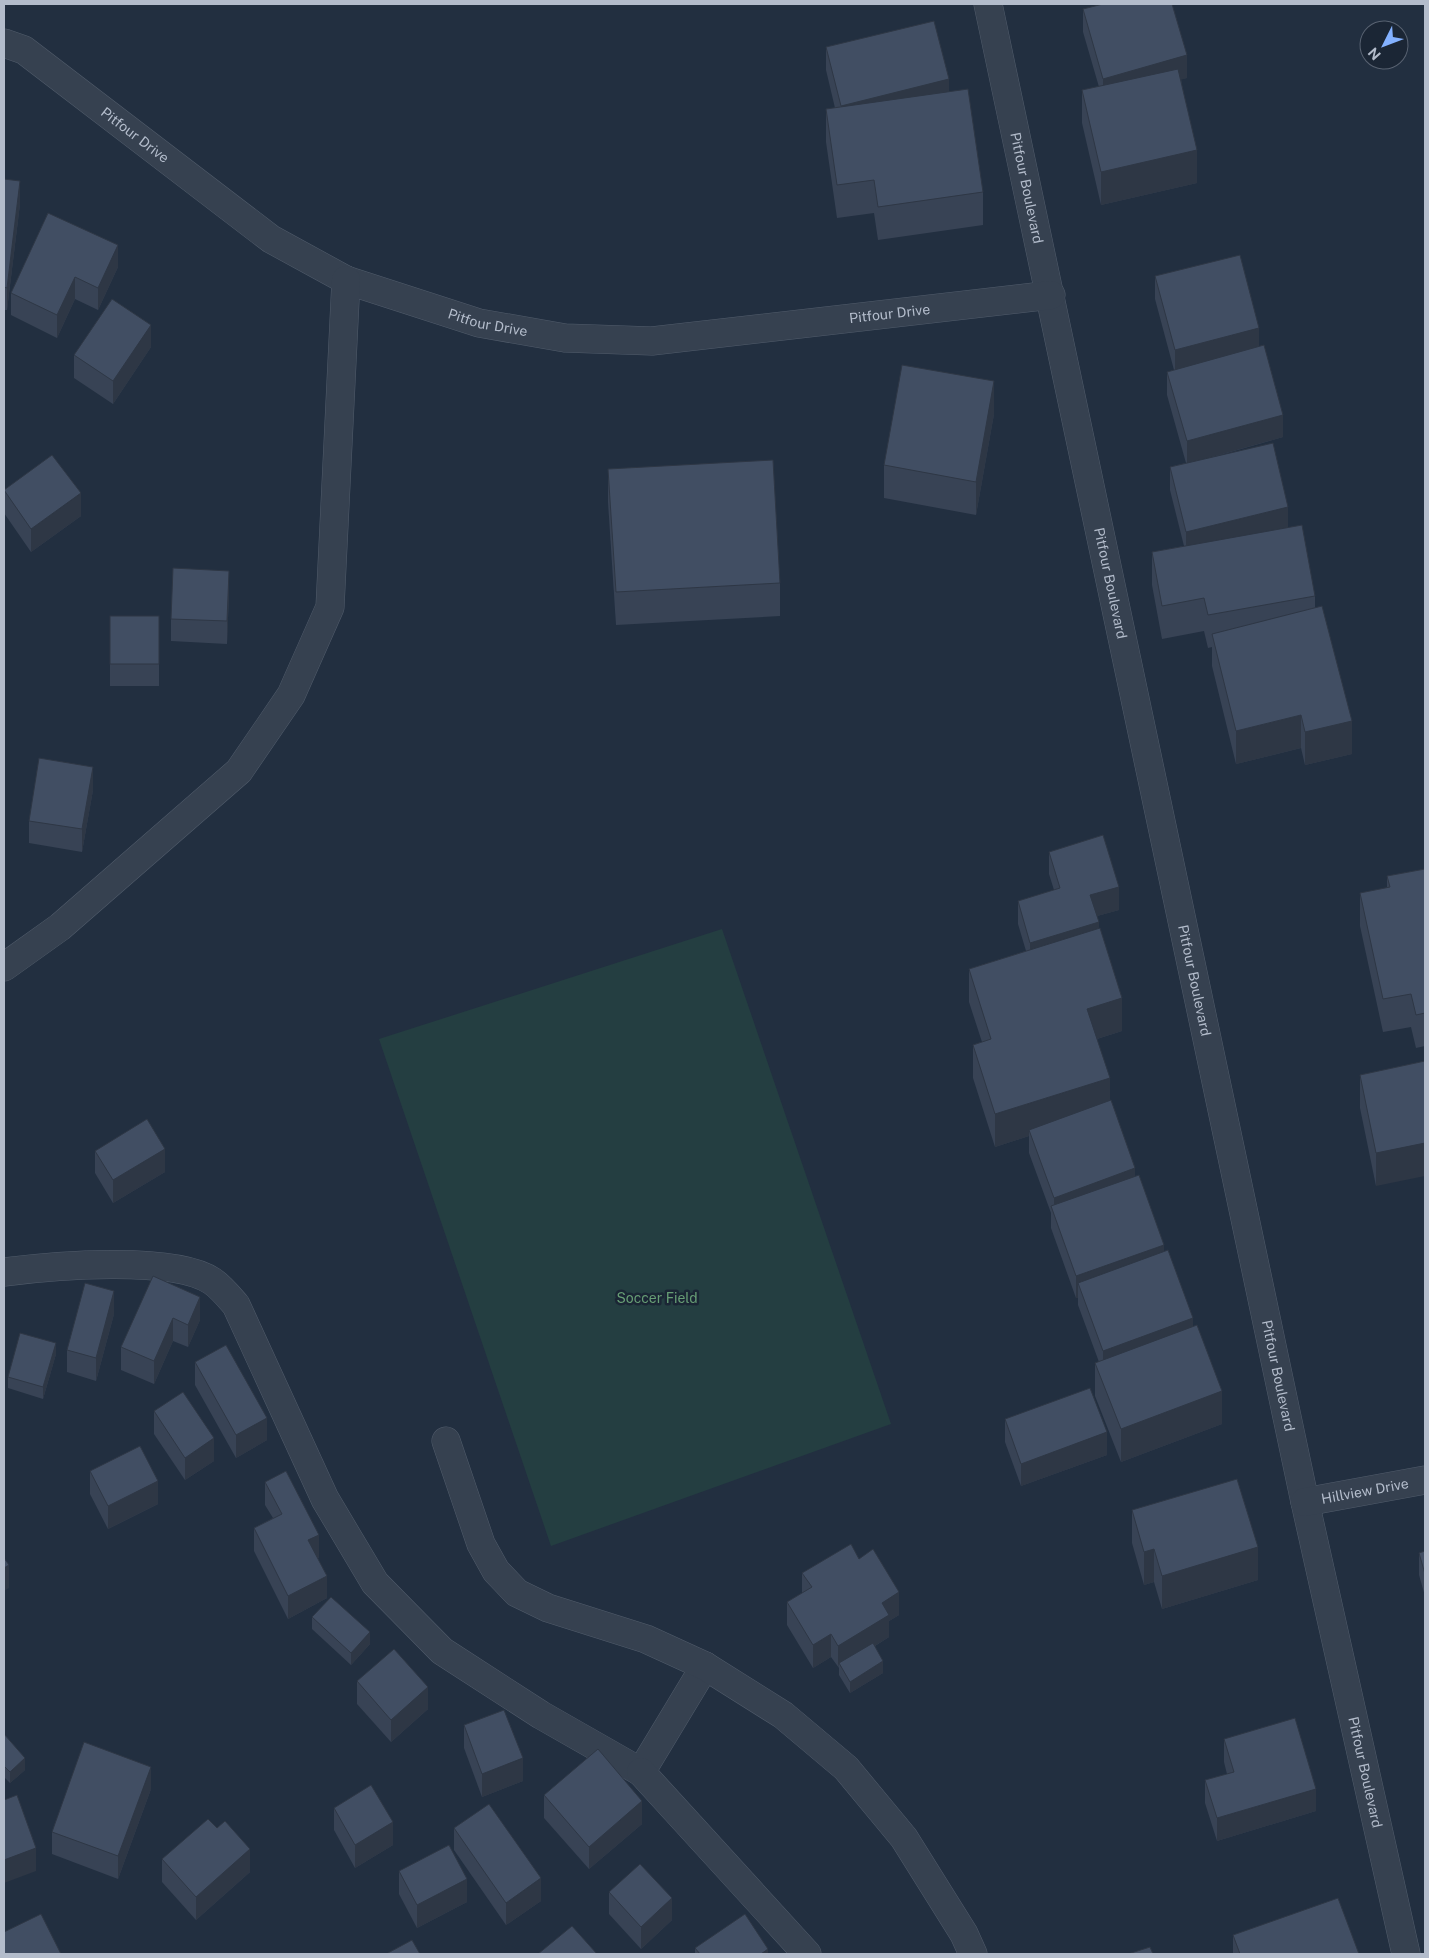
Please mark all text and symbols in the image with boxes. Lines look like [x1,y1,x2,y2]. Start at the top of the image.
north arrow [1359,20,1409,70]
text: N [1365,44,1384,63]
street label: Pitfour Drive [98,104,172,166]
street label: Pitfour Boulevard [1007,131,1046,245]
street label: Pitfour Drive [848,301,931,326]
street label: Pitfour Drive [446,306,529,339]
street label: Pitfour Boulevard [1091,526,1130,640]
street label: Pitfour Boulevard [1175,923,1214,1038]
park label: Soccer Field [616,1290,698,1306]
street label: Pitfour Boulevard [1259,1318,1298,1433]
street label: Hillview Drive [1320,1475,1410,1507]
street label: Pitfour Boulevard [1345,1715,1386,1829]

